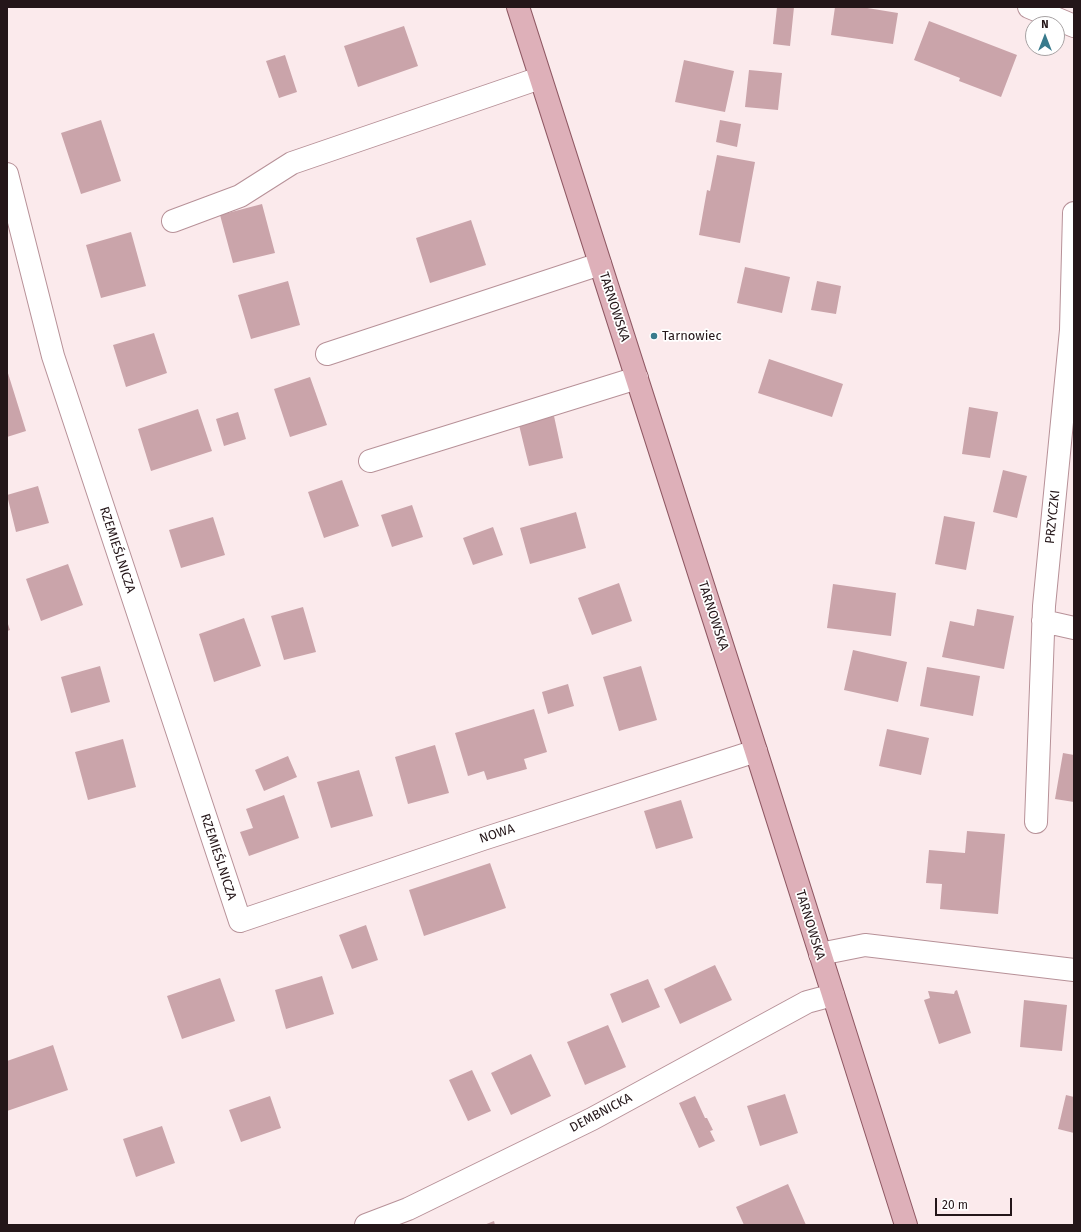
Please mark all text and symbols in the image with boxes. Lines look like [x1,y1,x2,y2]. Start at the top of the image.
north arrow [1025,16,1065,56]
text: N [1041,18,1049,31]
street label: TARNOWSKA [595,270,633,344]
place label: Tarnowiec [662,328,722,344]
marker: Tarnowiec [649,331,659,341]
street label: PRZYCZKI [1042,489,1064,545]
street label: RZEMIEŚLNICZA [96,505,138,595]
street label: TARNOWSKA [694,579,732,653]
street label: RZEMIEŚLNICZA [197,812,239,902]
street label: NOWA [477,821,517,847]
street label: TARNOWSKA [792,888,828,962]
street label: DEMBNICKA [567,1090,635,1136]
scale bar [937,1190,1014,1216]
text: 20 m [942,1198,968,1212]

